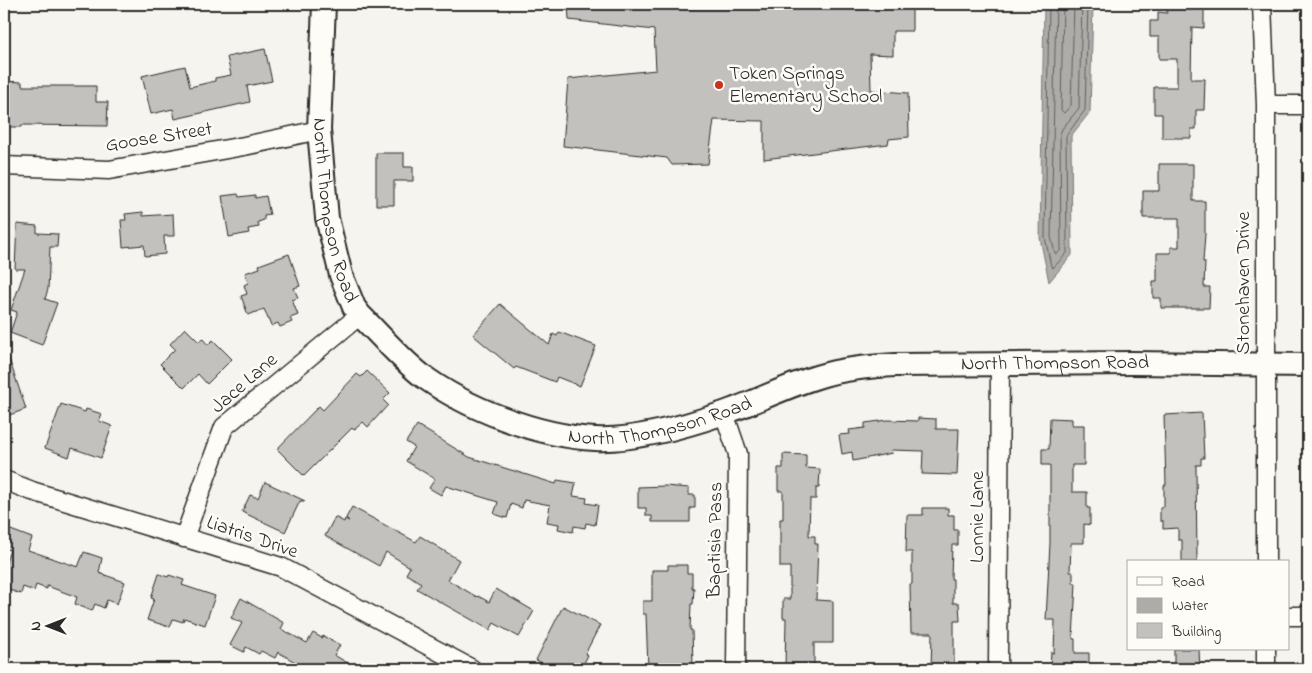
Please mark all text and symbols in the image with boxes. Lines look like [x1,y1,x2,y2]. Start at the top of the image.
place label: Token Springs Elementary School [729,60,882,112]
marker: Token Springs Elementary School [713,79,725,91]
street label: Goose Street [103,115,215,161]
street label: North Thompson Road [304,117,365,307]
street label: Stonehaven Drive [1230,211,1259,354]
street label: Jace Lane [205,347,285,421]
street label: North Thompson Road [961,348,1149,379]
street label: North Thompson Road [566,389,756,454]
street label: Lonnie Lane [964,471,993,563]
street label: Baptisia Pass [700,481,732,600]
street label: Liatris Drive [202,509,302,567]
legend [1127,560,1290,650]
text: Road [1172,571,1205,593]
text: Water [1172,595,1208,617]
north arrow [22,600,72,650]
text: N [26,621,47,631]
text: Building [1171,621,1221,644]

